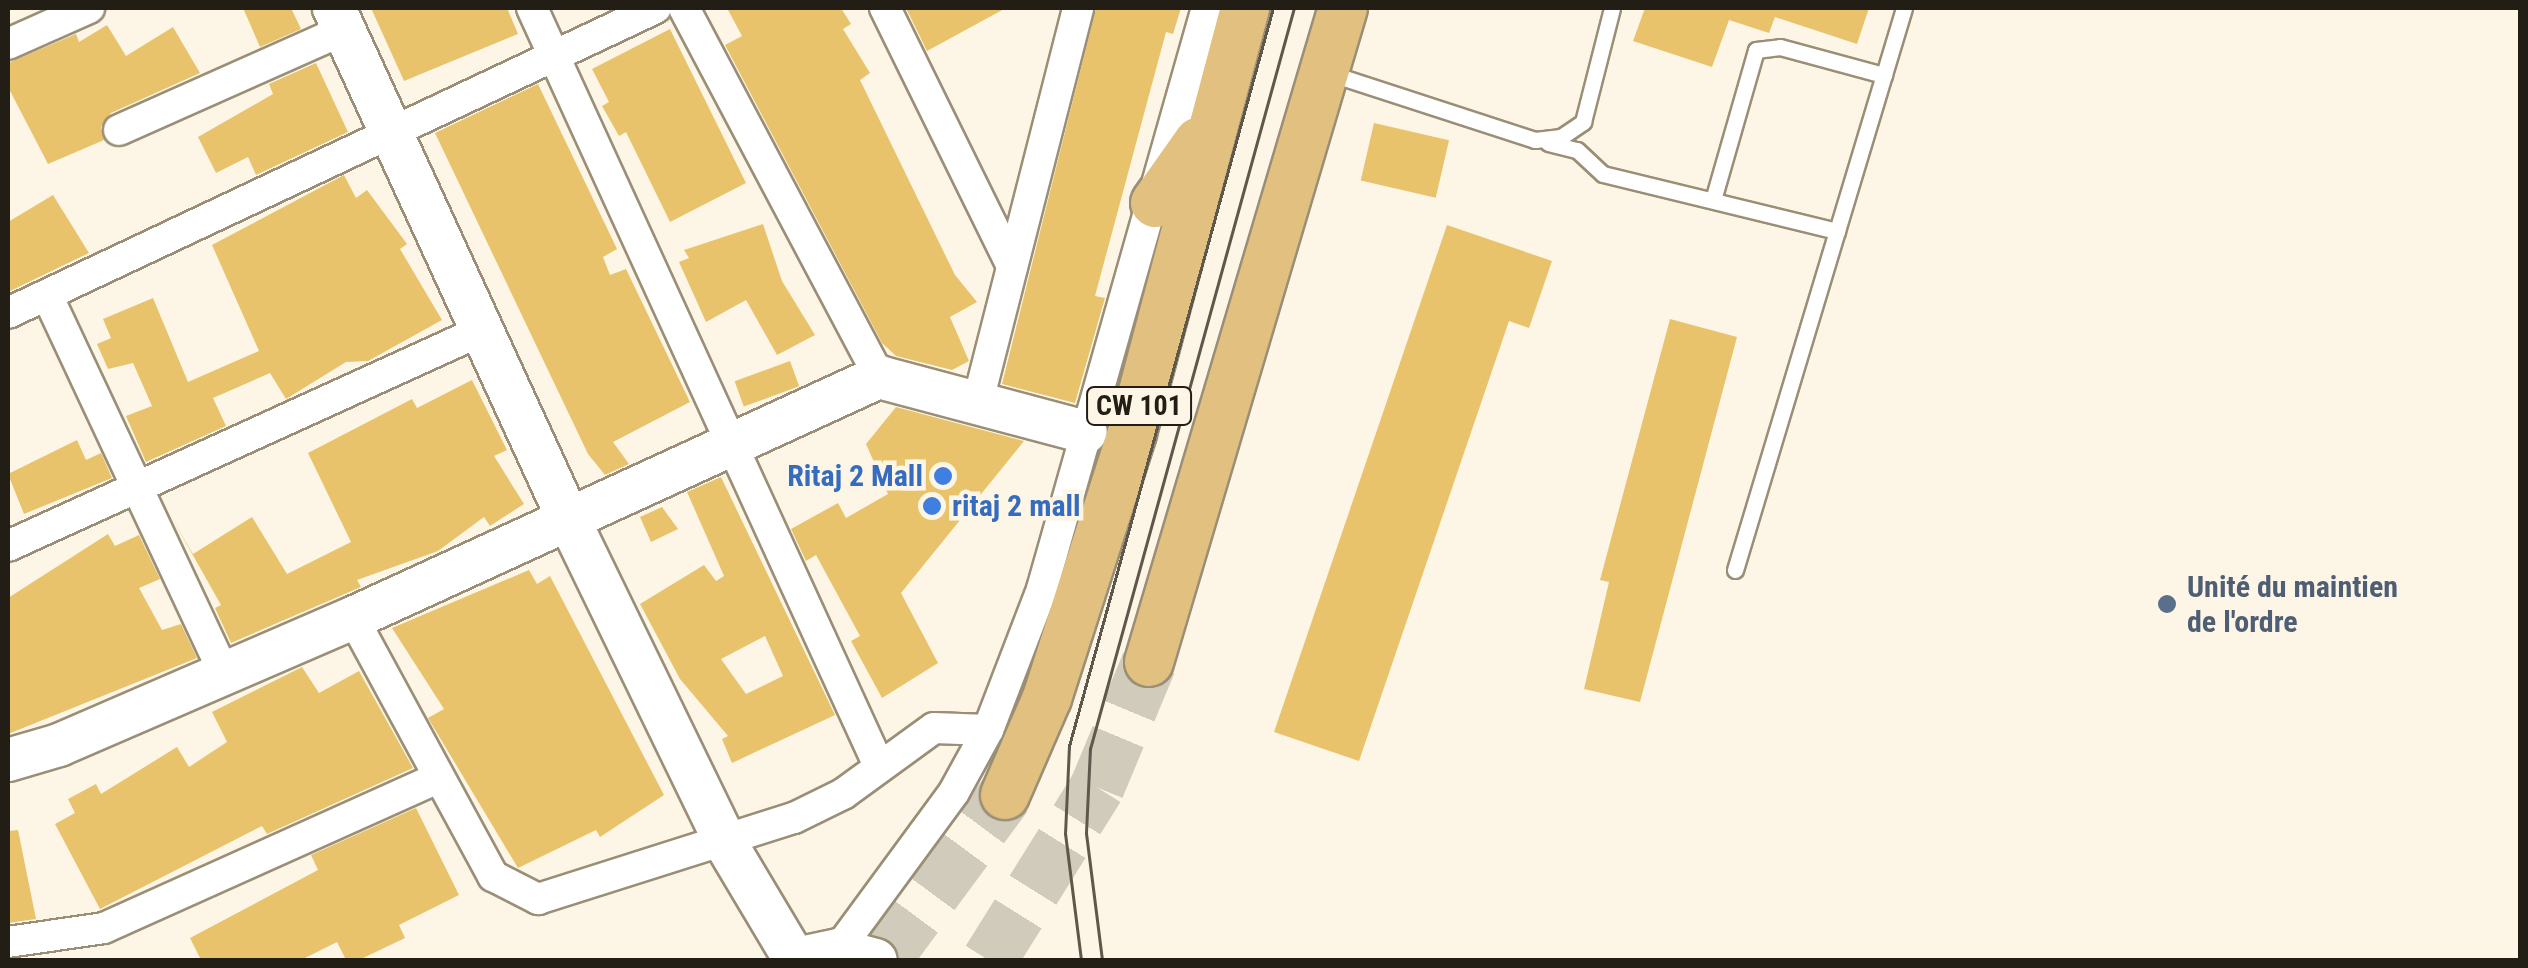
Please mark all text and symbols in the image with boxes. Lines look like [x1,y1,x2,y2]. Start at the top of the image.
road number: CW 101 [1084,383,1194,429]
place label: Ritaj 2 Mall [787,458,923,494]
marker: Ritaj 2 Mall [932,465,954,487]
place label: ritaj 2 mall [952,488,1081,524]
marker: ritaj 2 mall [921,495,943,517]
place label: Unité du maintien de l'ordre [2187,569,2398,640]
marker: Unité du maintien de l'ordre [2156,593,2178,615]

